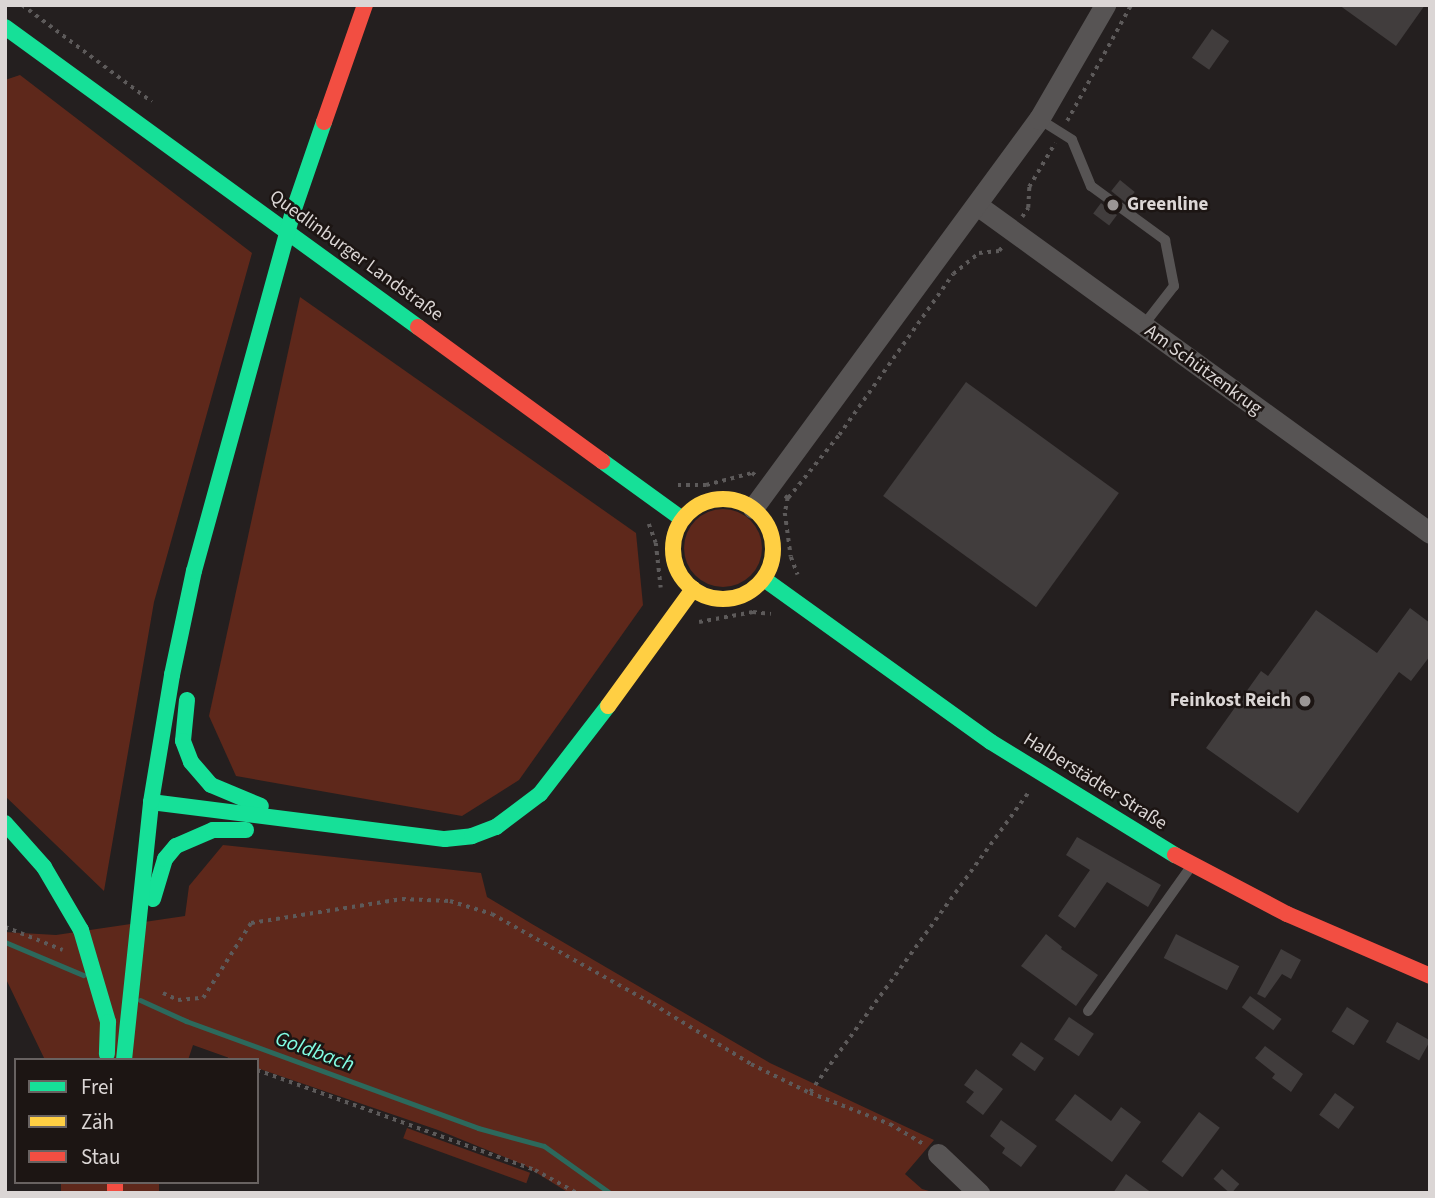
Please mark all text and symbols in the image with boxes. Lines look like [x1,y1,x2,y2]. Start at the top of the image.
street label: Quedlinburger Landstraße [265,185,447,327]
place label: Greenline [1127,194,1208,216]
marker: Greenline [1105,197,1121,213]
street label: Am Schützenkrug [1140,320,1266,420]
place label: Feinkost Reich [1170,690,1291,712]
marker: Feinkost Reich [1297,693,1313,709]
street label: Halberstädter Straße [1019,729,1171,835]
water label: Goldbach [272,1025,358,1077]
legend [14,1058,259,1184]
text: Frei [81,1072,114,1102]
text: Zäh [81,1107,114,1137]
text: Stau [81,1142,120,1172]

